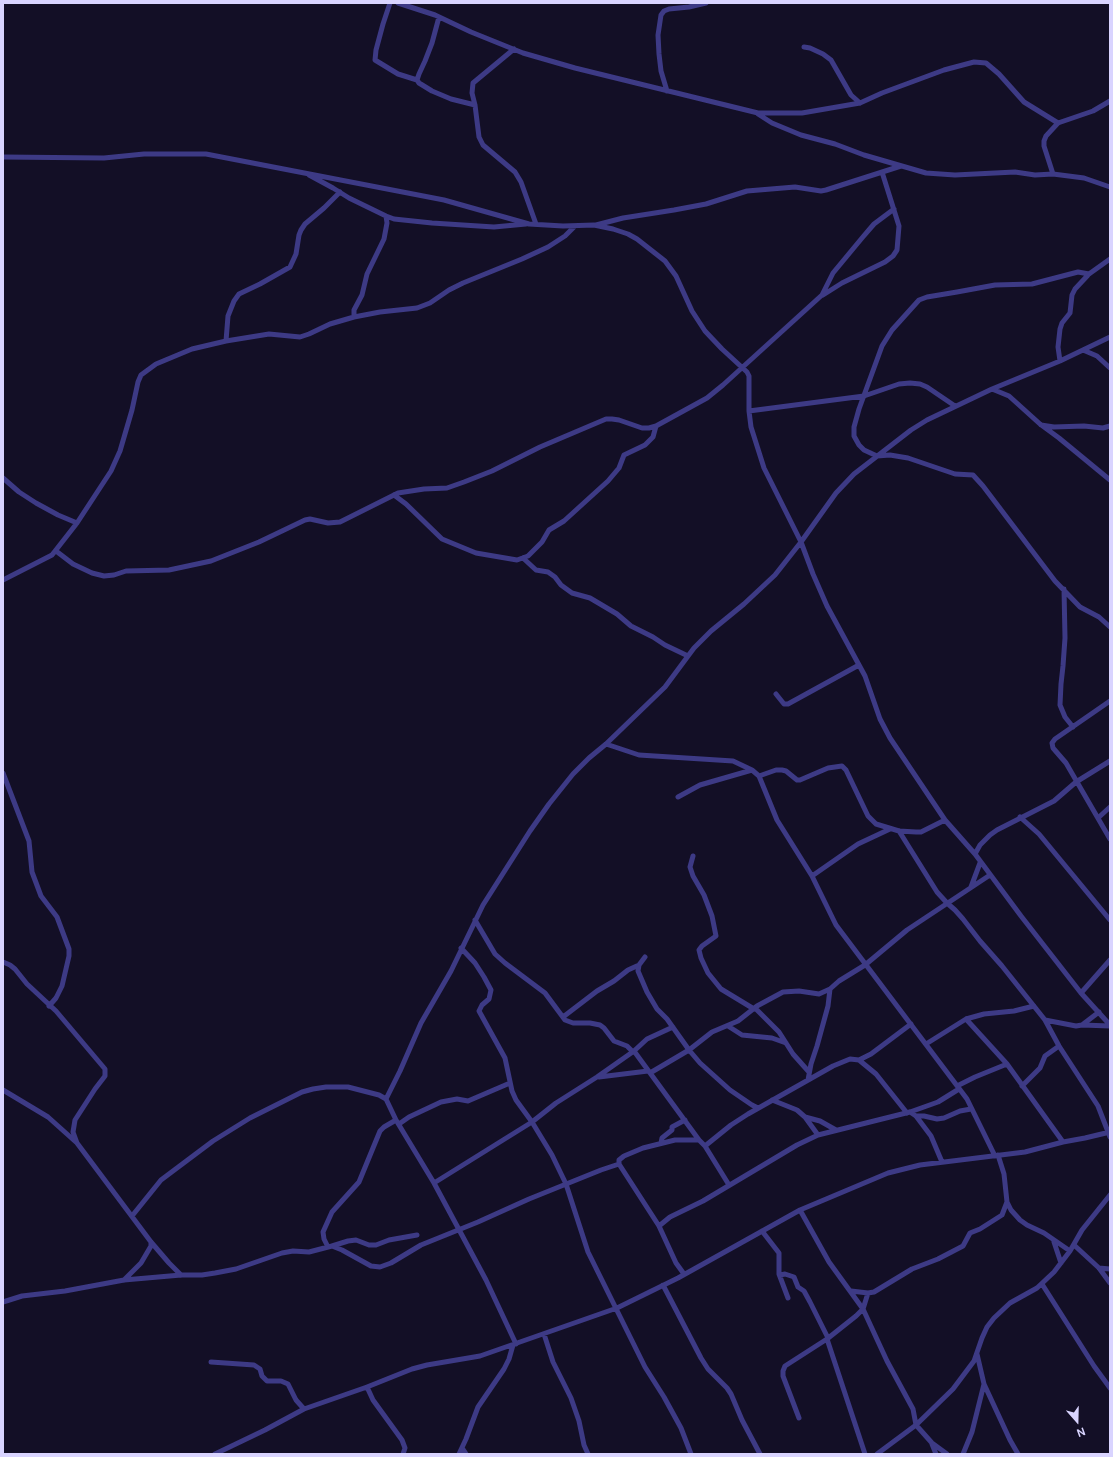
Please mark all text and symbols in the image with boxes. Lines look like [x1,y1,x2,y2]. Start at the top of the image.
north arrow [1057,1401,1097,1441]
text: N [1075,1424,1087,1440]

